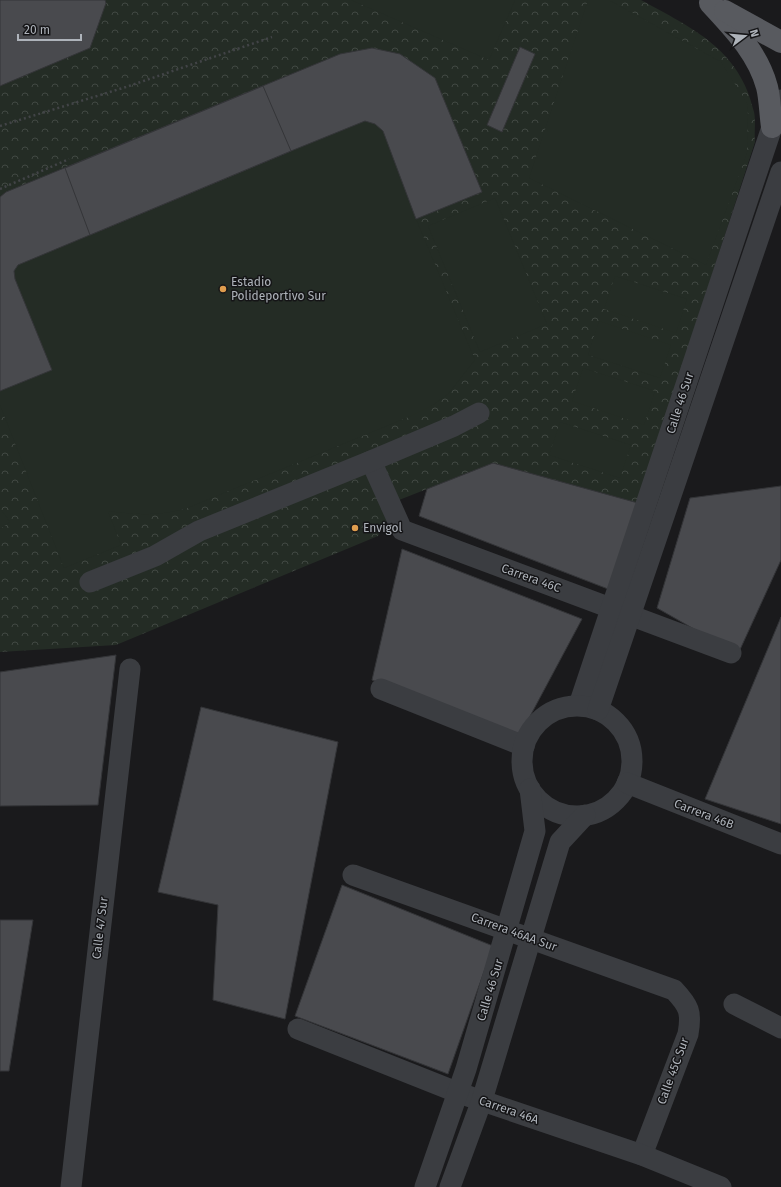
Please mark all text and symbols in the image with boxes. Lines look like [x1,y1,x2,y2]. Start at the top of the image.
scale bar [18,16,81,42]
north arrow [725,16,765,56]
text: 20 m [24,23,50,37]
text: N [747,28,761,39]
place label: Estadio Polideportivo Sur [231,275,326,303]
marker: Estadio Polideportivo Sur [218,284,228,294]
street label: Calle 46 Sur [663,370,697,436]
place label: Envigol [363,521,403,535]
marker: Envigol [350,523,360,533]
street label: Carrera 46C [499,561,563,595]
street label: Carrera 46B [672,796,736,832]
street label: Calle 47 Sur [89,896,111,960]
street label: Carrera 46AA Sur [469,910,559,954]
street label: Calle 46 Sur [474,957,506,1023]
street label: Calle 45C Sur [654,1035,692,1106]
street label: Carrera 46A [477,1093,541,1127]

